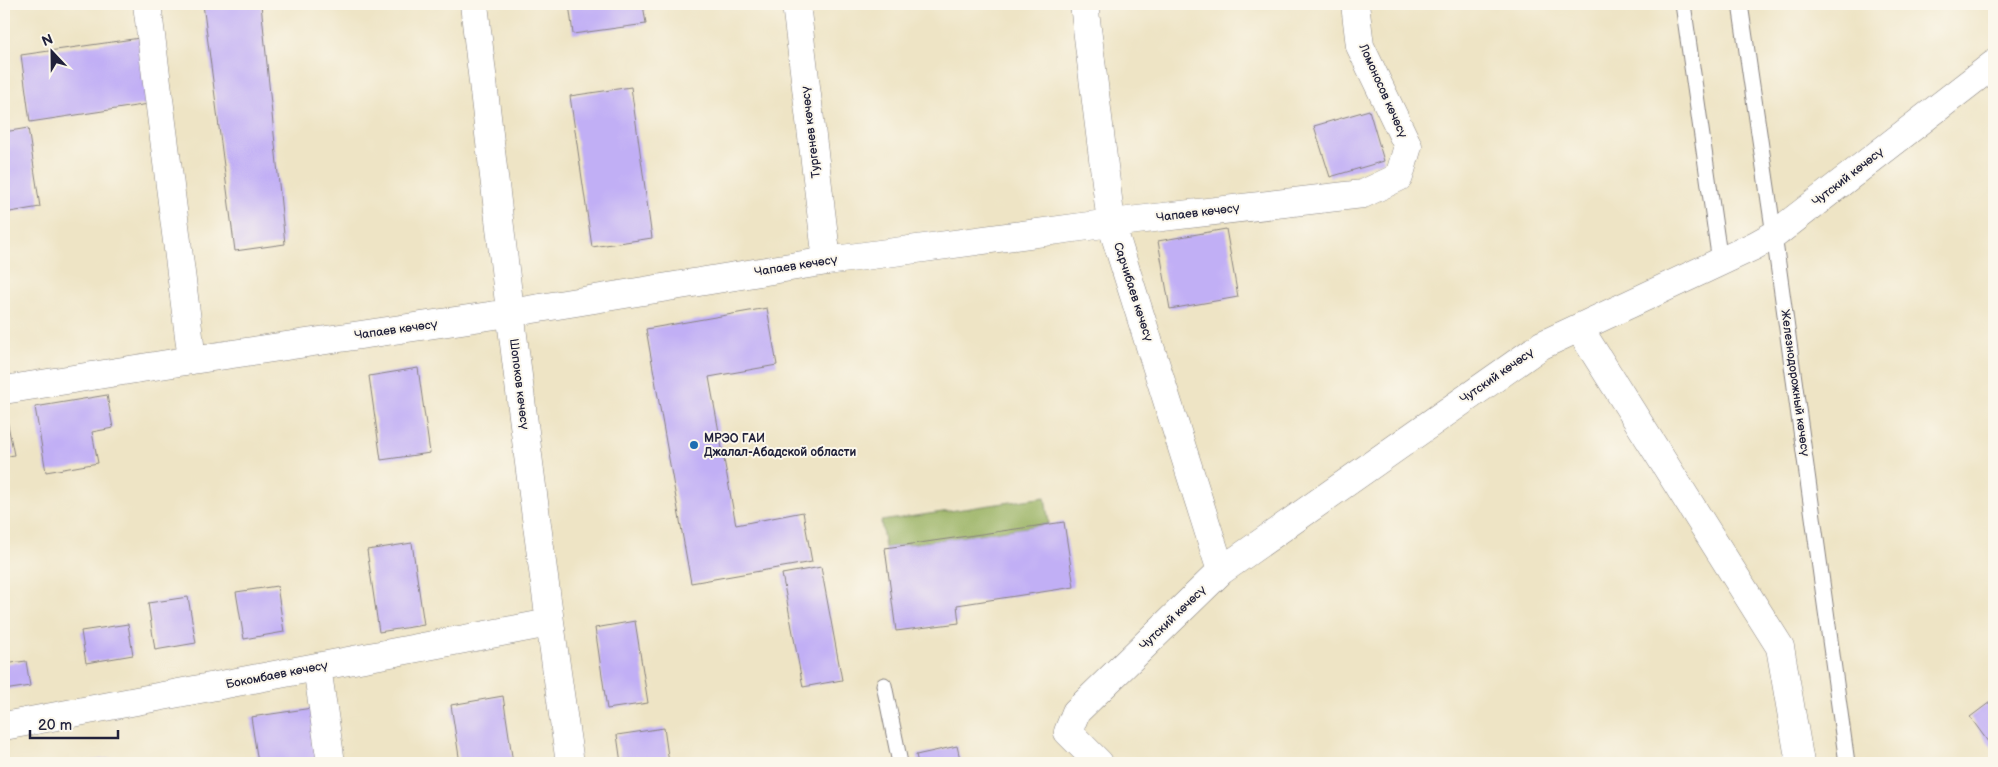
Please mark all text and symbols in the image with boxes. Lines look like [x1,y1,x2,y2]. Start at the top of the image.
north arrow [28,28,78,78]
text: N [39,31,55,50]
street label: Ломоносов көчөсү [1355,41,1410,140]
street label: Тургенев көчөсү [798,85,824,179]
street label: Чутский көчөсү [1809,144,1887,210]
street label: Чапаев көчөсү [1155,200,1241,226]
street label: Сарчибаев көчөсү [1110,240,1156,344]
street label: Чапаев көчөсү [753,252,839,280]
street label: Железнодорожный көчөсү [1777,309,1813,457]
street label: Чапаев көчөсү [353,317,439,343]
street label: Шопоков көчөсү [506,338,532,430]
street label: Чутский көчөсү [1457,345,1537,407]
place label: МРЭО ГАИ Джалал-Абадской области [704,431,857,460]
marker: МРЭО ГАИ Джалал-Абадской области [688,439,700,451]
street label: Чутский көчөсү [1137,583,1209,653]
street label: Бокомбаев көчөсү [225,658,329,692]
scale bar [30,707,118,739]
text: 20 m [38,716,72,735]

